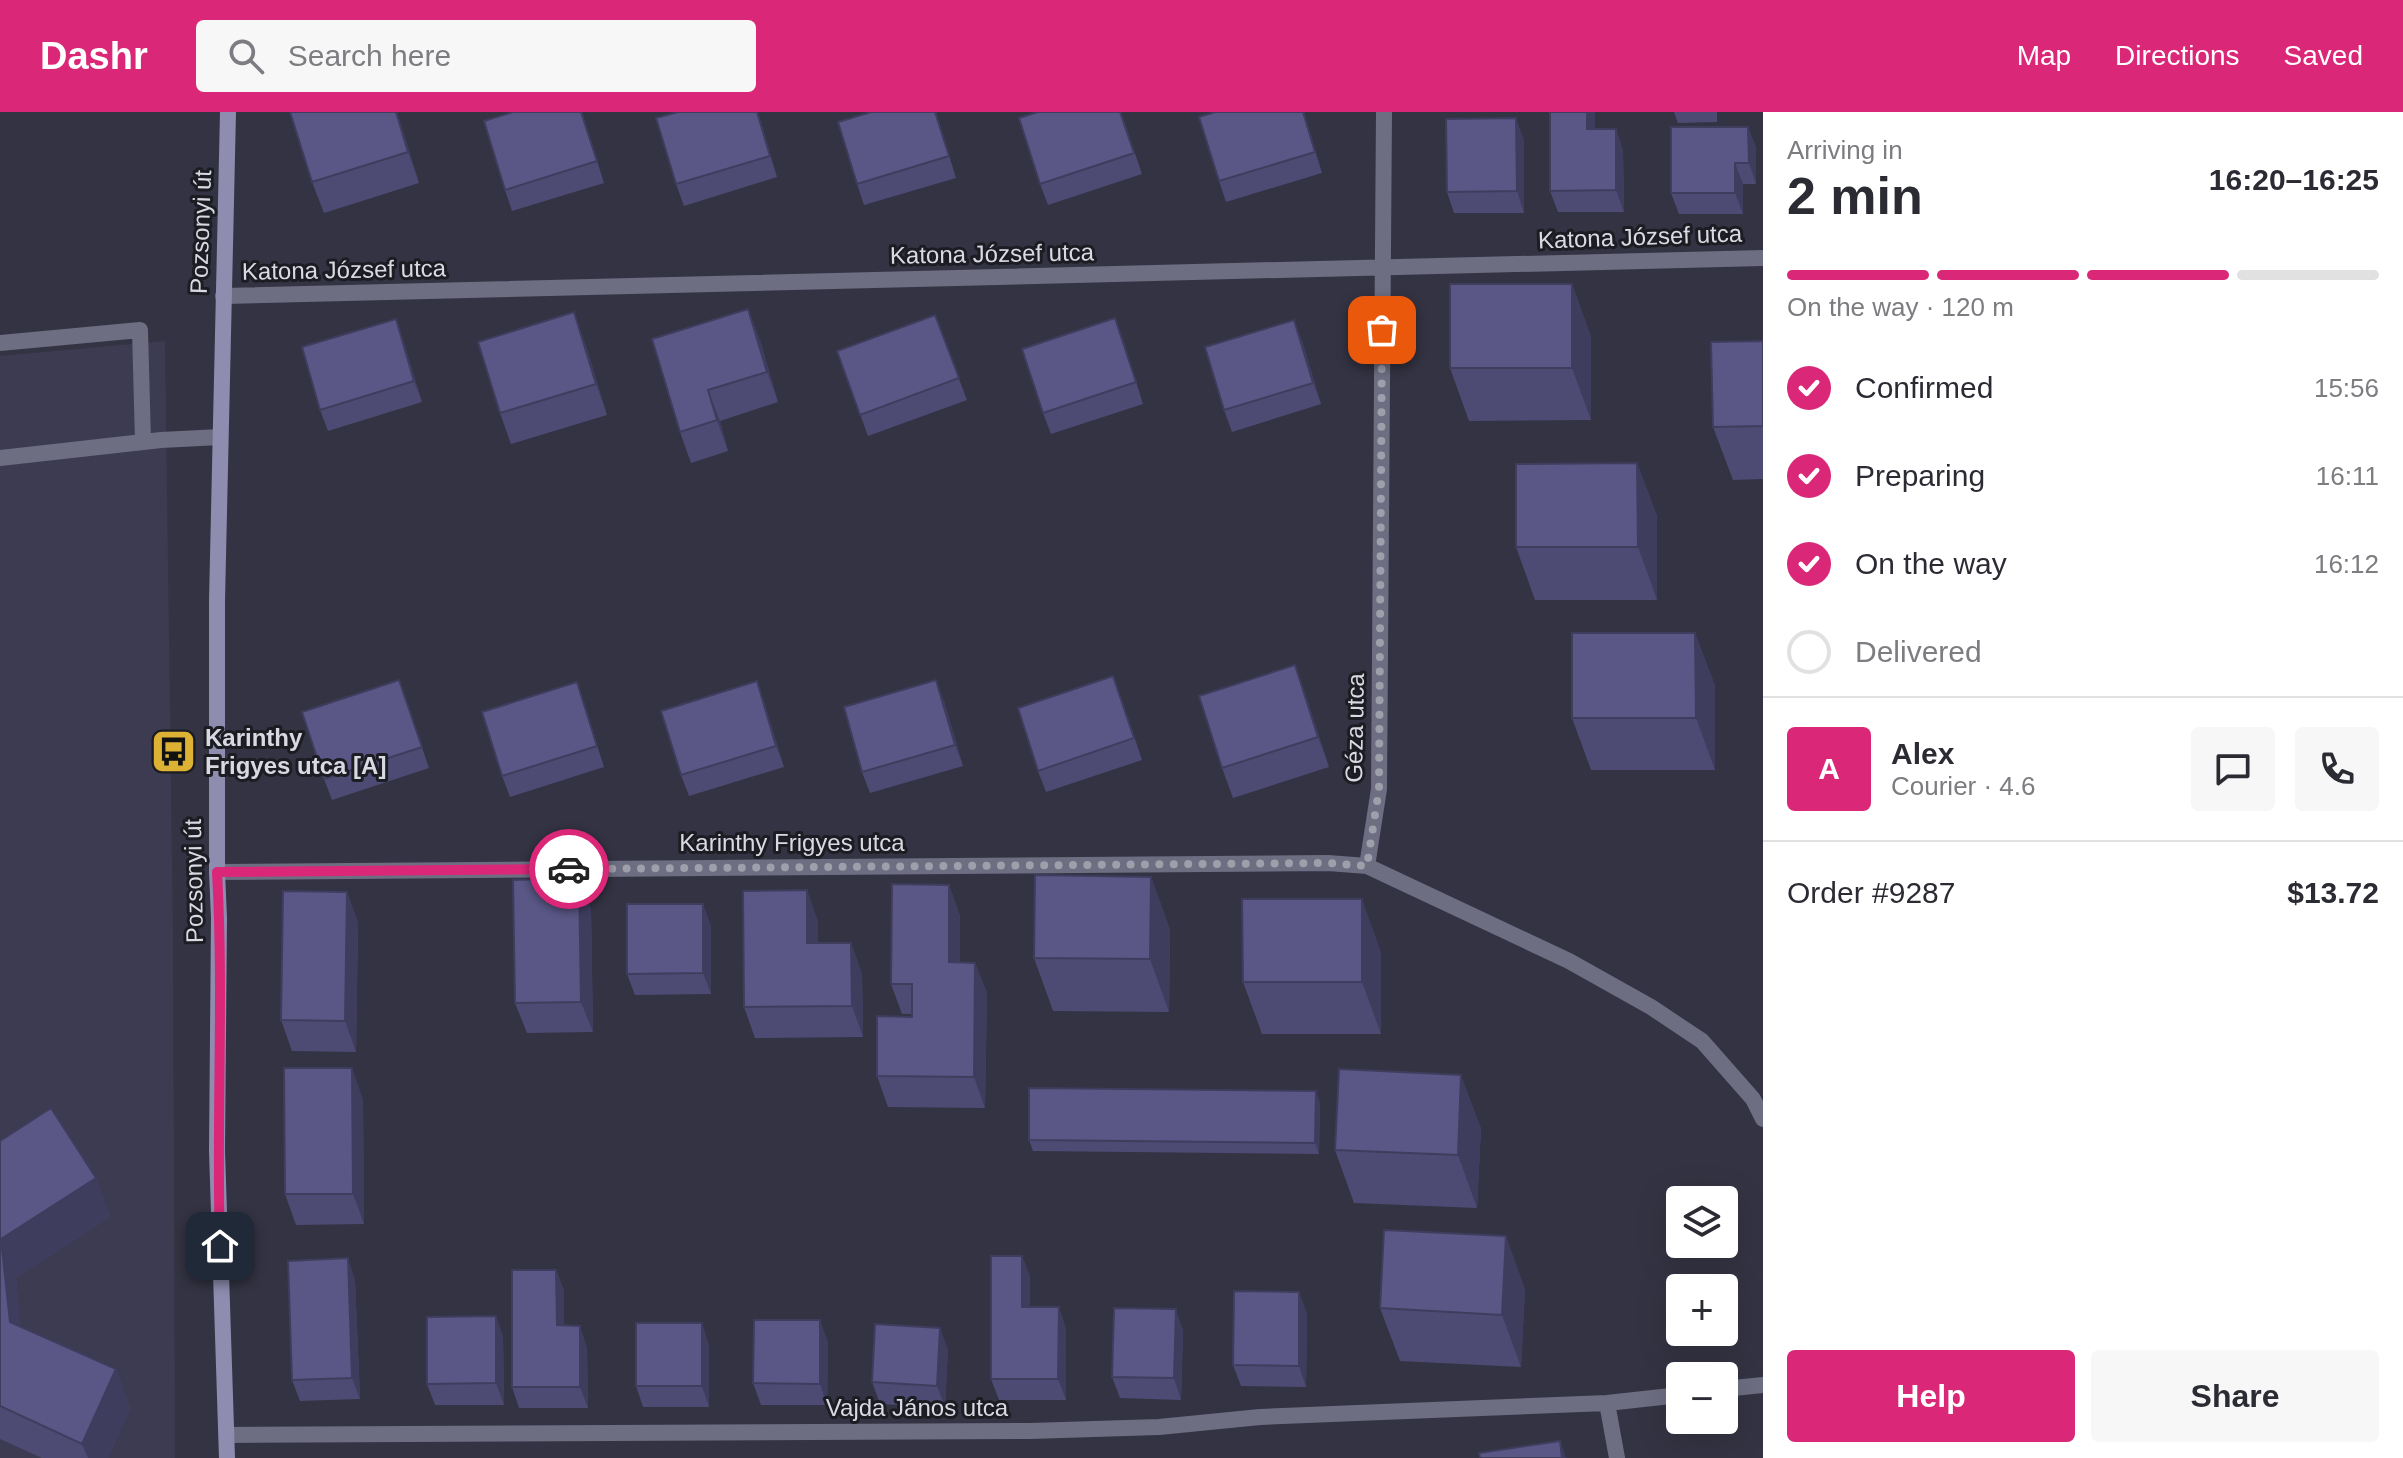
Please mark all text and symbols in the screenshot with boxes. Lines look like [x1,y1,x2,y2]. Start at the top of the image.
search box [196,20,756,92]
icon: search [224,34,268,78]
text: Dashr [40,35,148,77]
text: Search here [288,39,451,72]
text: Map [2017,40,2071,71]
text: Directions [2115,40,2240,71]
text: Saved [2284,40,2363,71]
text: Arriving in [1787,135,1903,165]
text: 16:20–16:25 [2209,163,2379,196]
text: 2 min [1787,167,1923,225]
street label: Pozsonyi út [185,169,216,294]
street label: Katona József utca [1538,219,1743,254]
street label: Katona József utca [890,238,1095,269]
street label: Katona József utca [242,254,447,285]
text: On the way · 120 m [1787,292,2014,322]
pin [1348,296,1416,364]
icon: bag [1360,308,1404,352]
icon: check [1787,366,1831,410]
text: Confirmed [1855,371,1993,404]
text: 15:56 [2314,373,2379,403]
icon: check [1787,454,1831,498]
text: Preparing [1855,459,1985,492]
text: 16:11 [2316,461,2379,491]
icon: check [1787,542,1831,586]
text: On the way [1855,547,2007,580]
text: 16:12 [2314,549,2379,579]
text: Delivered [1855,635,1982,668]
street label: Géza utca [1340,672,1369,783]
place label: Karinthy Frigyes utca [A] [205,724,386,779]
button: chat [2191,727,2275,811]
button: phone [2295,727,2379,811]
bus stop icon: Karinthy Frigyes utca [A] [150,728,198,776]
text: Alex [1891,737,1954,770]
text: A [1818,752,1840,785]
text: Courier · 4.6 [1891,771,2036,801]
street label: Pozsonyi út [179,818,208,943]
courier [529,829,609,909]
street label: Karinthy Frigyes utca [679,829,905,856]
icon: car [547,847,591,891]
text: Order #9287 [1787,876,1955,909]
text: $13.72 [2287,876,2379,909]
map controls [1666,1186,1738,1434]
button: layers [1666,1186,1738,1258]
pin [186,1212,254,1280]
icon: home [198,1224,242,1268]
button: + [1666,1274,1738,1346]
button: Help [1787,1350,2075,1442]
button: Share [2091,1350,2379,1442]
button: − [1666,1362,1738,1434]
street label: Vajda János utca [826,1394,1009,1421]

